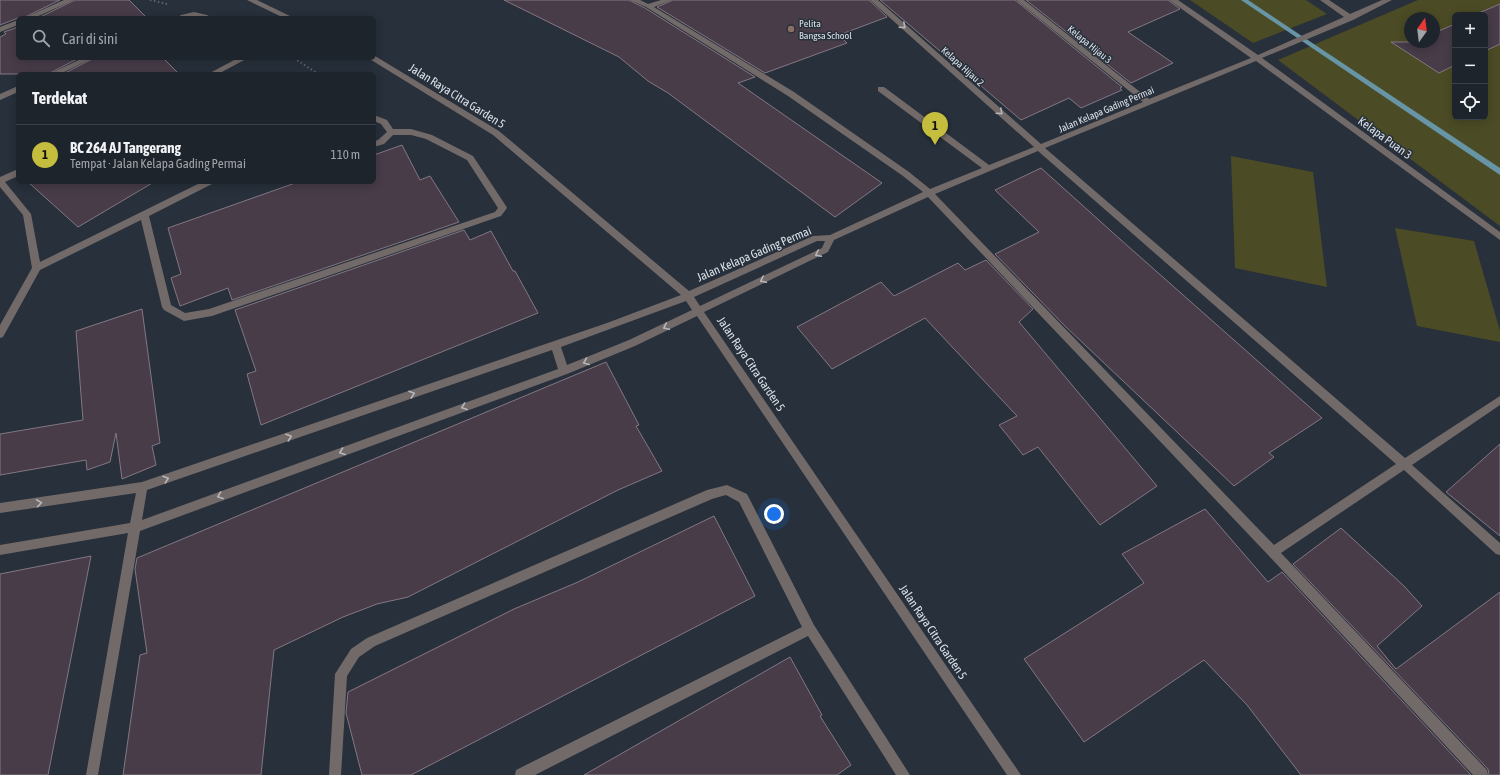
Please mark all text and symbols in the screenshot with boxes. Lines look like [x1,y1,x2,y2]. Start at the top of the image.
north arrow [1404,12,1440,48]
map controls [1452,12,1488,120]
button: + [1452,12,1488,48]
search box [16,16,376,60]
place label: Pelita Bangsa School [799,18,852,41]
one-way arrow [898,21,906,29]
street label: Kelapa Hijau 3 [1066,23,1114,66]
marker: Pelita Bangsa School [786,24,796,34]
icon: search [30,27,52,49]
text: Cari di sini [62,30,118,47]
street label: Kelapa Hijau 2 [939,44,986,88]
button: − [1452,48,1488,84]
street label: Jalan Raya Citra Garden 5 [406,61,508,131]
street label: Jalan Kelapa Gading Permai [1057,84,1156,135]
button: locate [1452,84,1488,120]
text: Terdekat [32,88,87,108]
one-way arrow [995,108,1003,115]
pin: 1 [922,112,948,145]
street label: Kelapa Puan 3 [1355,114,1415,162]
text: BC 264 AJ Tangerang [70,139,181,156]
text: 1 [42,147,48,162]
text: 110 m [331,147,360,162]
text: Tempat · Jalan Kelapa Gading Permai [70,156,246,171]
street label: Jalan Kelapa Gading Permai [695,223,813,285]
one-way arrow [815,249,822,257]
one-way arrow [759,276,767,283]
street label: Jalan Raya Citra Garden 5 [714,314,788,414]
one-way arrow [663,322,670,330]
one-way arrow [582,357,589,365]
one-way arrow [408,391,415,399]
one-way arrow [461,403,468,411]
one-way arrow [285,433,292,441]
one-way arrow [338,447,345,455]
one-way arrow [162,475,169,484]
one-way arrow [216,492,223,500]
one-way arrow [36,499,42,507]
your location [764,504,784,524]
street label: Jalan Raya Citra Garden 5 [896,582,970,682]

